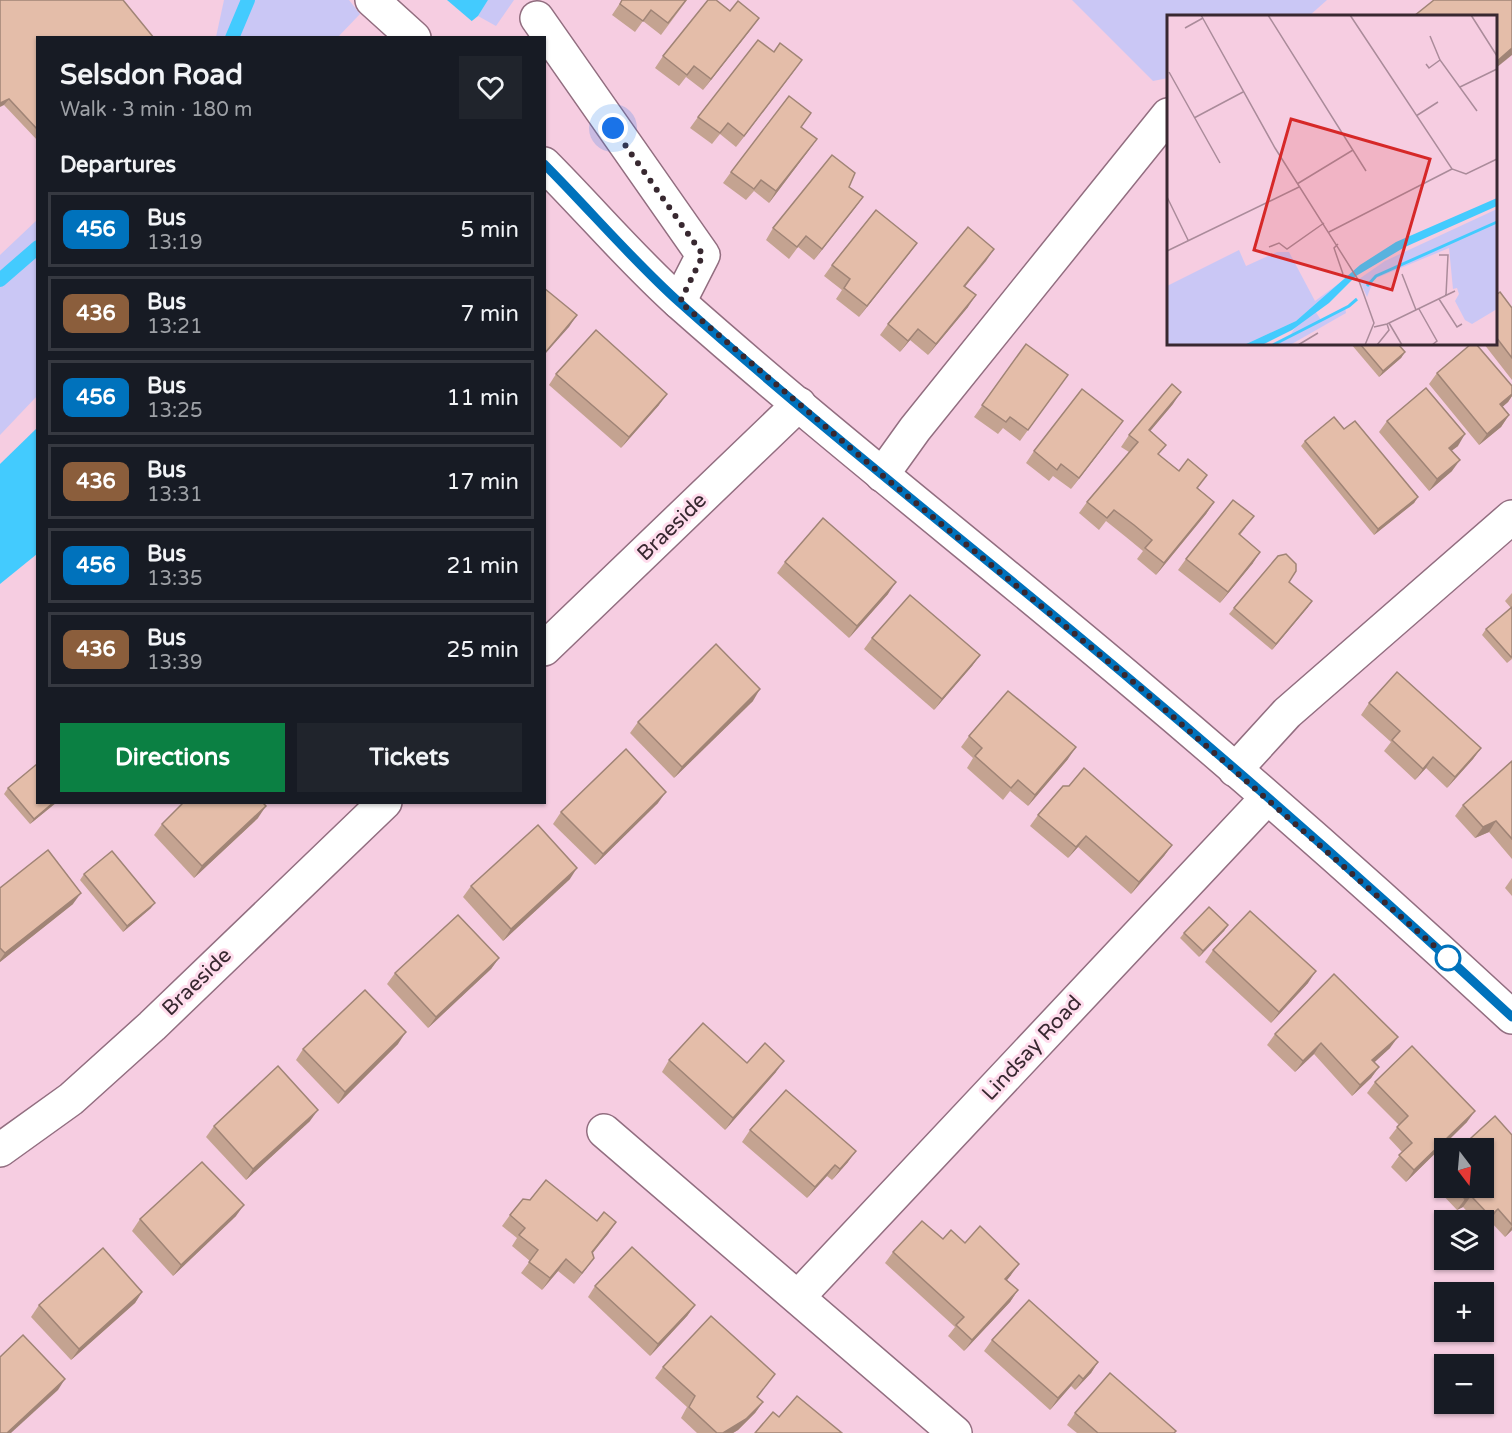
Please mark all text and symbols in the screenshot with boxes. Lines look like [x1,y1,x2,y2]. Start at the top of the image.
inset map [1167,15,1497,345]
button: heart [459,56,522,119]
text: Selsdon Road [60,58,243,92]
text: Walk · 3 min · 180 m [60,98,252,122]
your location [598,113,628,143]
text: Departures [60,152,176,178]
text: Bus [147,205,186,231]
text: 456 [76,217,116,242]
text: 5 min [460,217,519,243]
text: 13:19 [147,231,202,255]
text: Bus [147,289,186,315]
text: 436 [76,301,116,326]
text: 7 min [460,301,519,327]
text: 13:21 [147,315,202,339]
text: Bus [147,373,186,399]
text: 456 [76,385,116,410]
text: 11 min [447,385,519,411]
text: 13:25 [147,399,202,423]
text: Bus [147,457,186,483]
text: 436 [76,469,116,494]
text: 17 min [447,469,519,495]
text: 13:31 [147,483,202,507]
street label: Braeside [632,488,712,566]
text: Bus [147,541,186,567]
text: 456 [76,553,116,578]
text: 21 min [447,553,519,579]
text: 13:35 [147,567,202,591]
text: Bus [147,625,186,651]
text: 436 [76,637,116,662]
text: 25 min [447,637,519,663]
text: 13:39 [147,651,202,675]
button: Directions [60,723,285,792]
button: Tickets [297,723,522,792]
street label: Braeside [157,943,237,1021]
unlabelled marker [1435,945,1461,971]
street label: Lindsay Road [977,990,1087,1106]
north arrow [1434,1138,1494,1198]
map controls [1434,1138,1494,1414]
button: layers [1434,1210,1494,1270]
button: + [1434,1282,1494,1342]
button: − [1434,1354,1494,1414]

